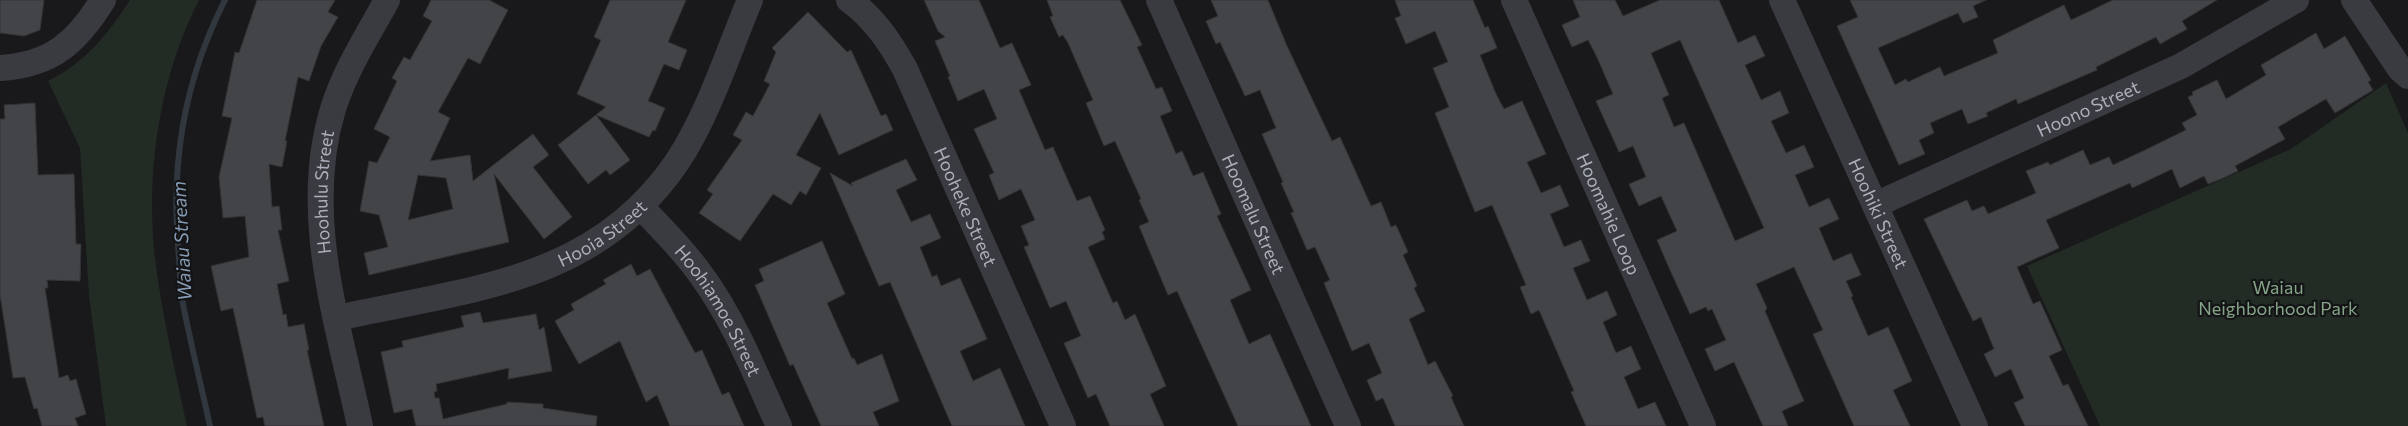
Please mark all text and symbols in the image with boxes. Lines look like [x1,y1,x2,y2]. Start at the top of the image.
street label: Hoono Street [2033,75,2143,141]
street label: Hoohulu Street [309,128,338,255]
street label: Hooheke Street [930,144,1002,270]
street label: Hoomalu Street [1218,150,1290,277]
street label: Hoomahie Loop [1572,150,1645,278]
street label: Hoohiki Street [1844,155,1913,272]
water label: Waiau Stream [166,181,196,301]
street label: Hooia Street [554,195,651,271]
street label: Hoohiamoe Street [670,240,766,379]
park label: Waiau Neighborhood Park [2198,276,2358,319]

